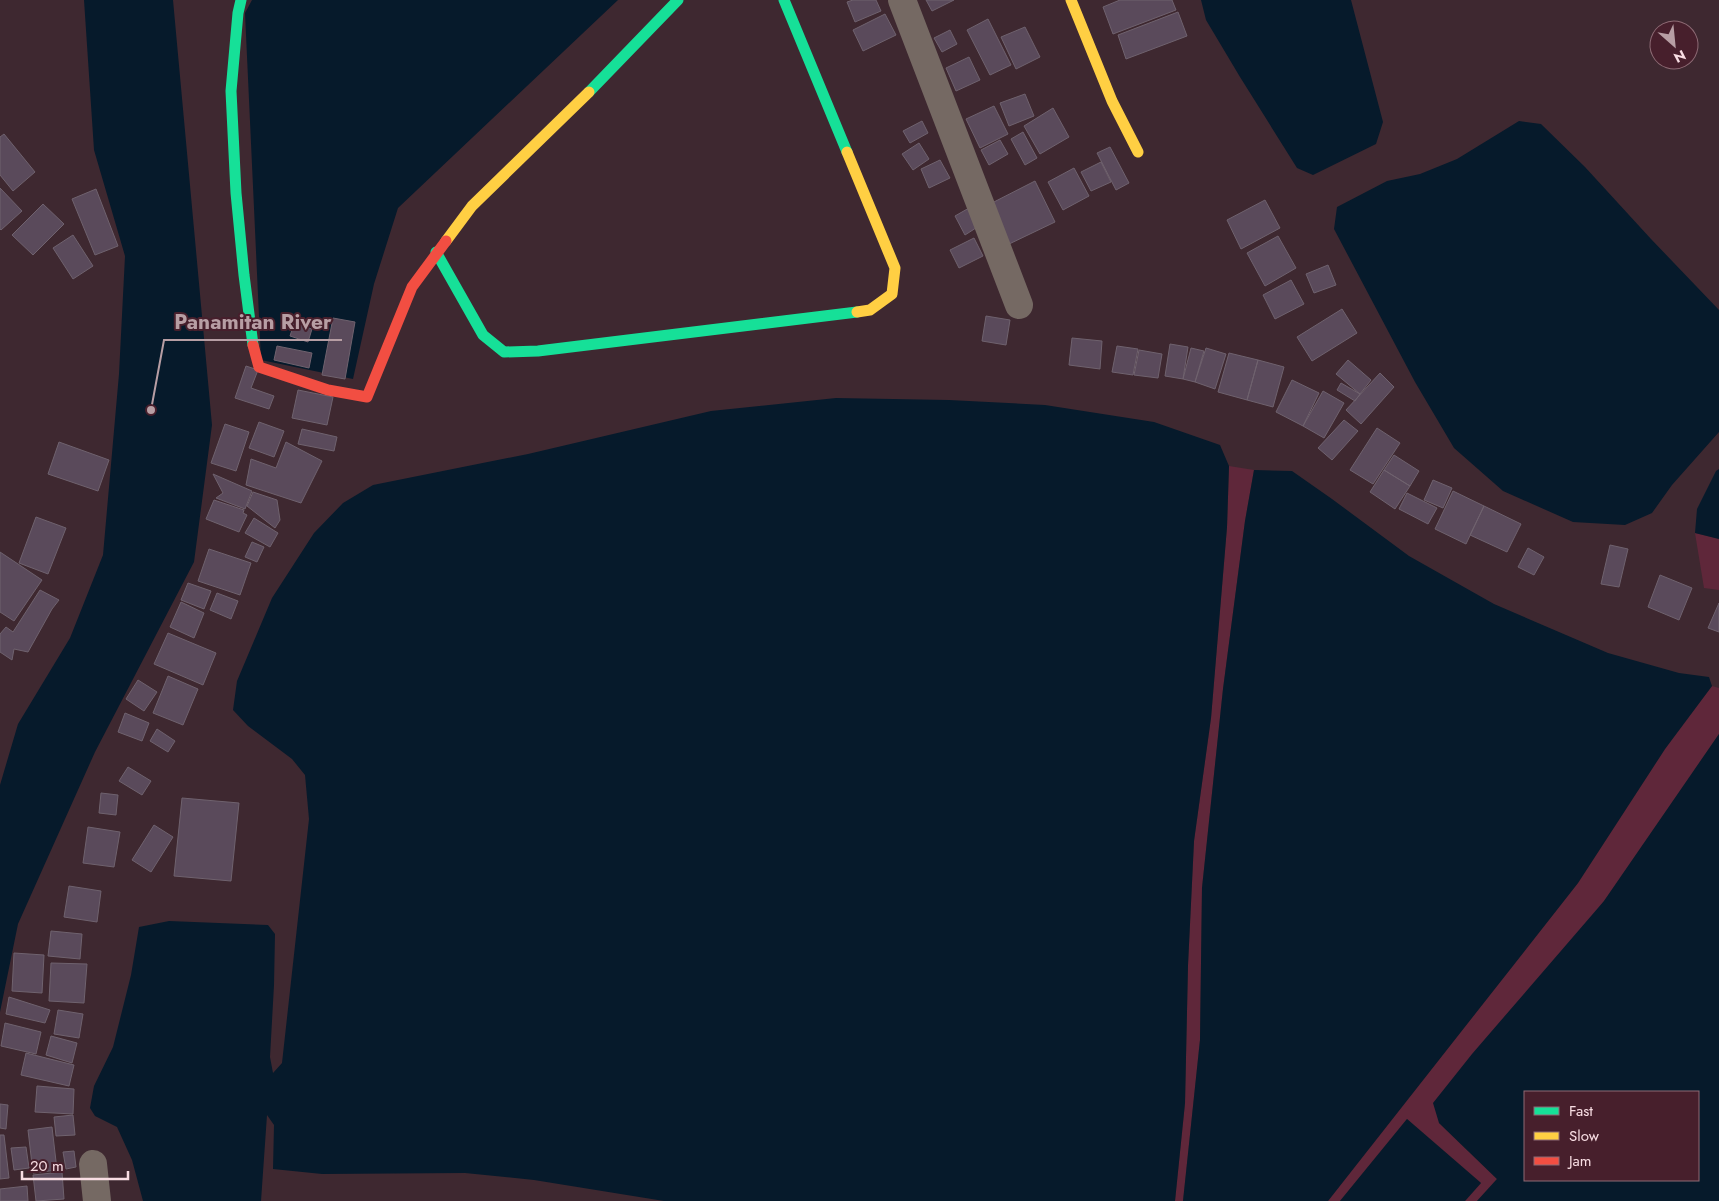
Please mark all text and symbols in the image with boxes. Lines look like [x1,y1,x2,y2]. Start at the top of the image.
north arrow [1649,20,1699,70]
text: N [1670,45,1689,68]
callout: Panamitan River [164,304,342,340]
text: Panamitan River [174,307,332,337]
legend [1524,1091,1699,1181]
text: Fast [1569,1100,1593,1122]
text: Slow [1569,1125,1600,1147]
scale bar [22,1148,129,1180]
text: Jam [1567,1150,1592,1172]
text: 20 m [30,1155,64,1177]

